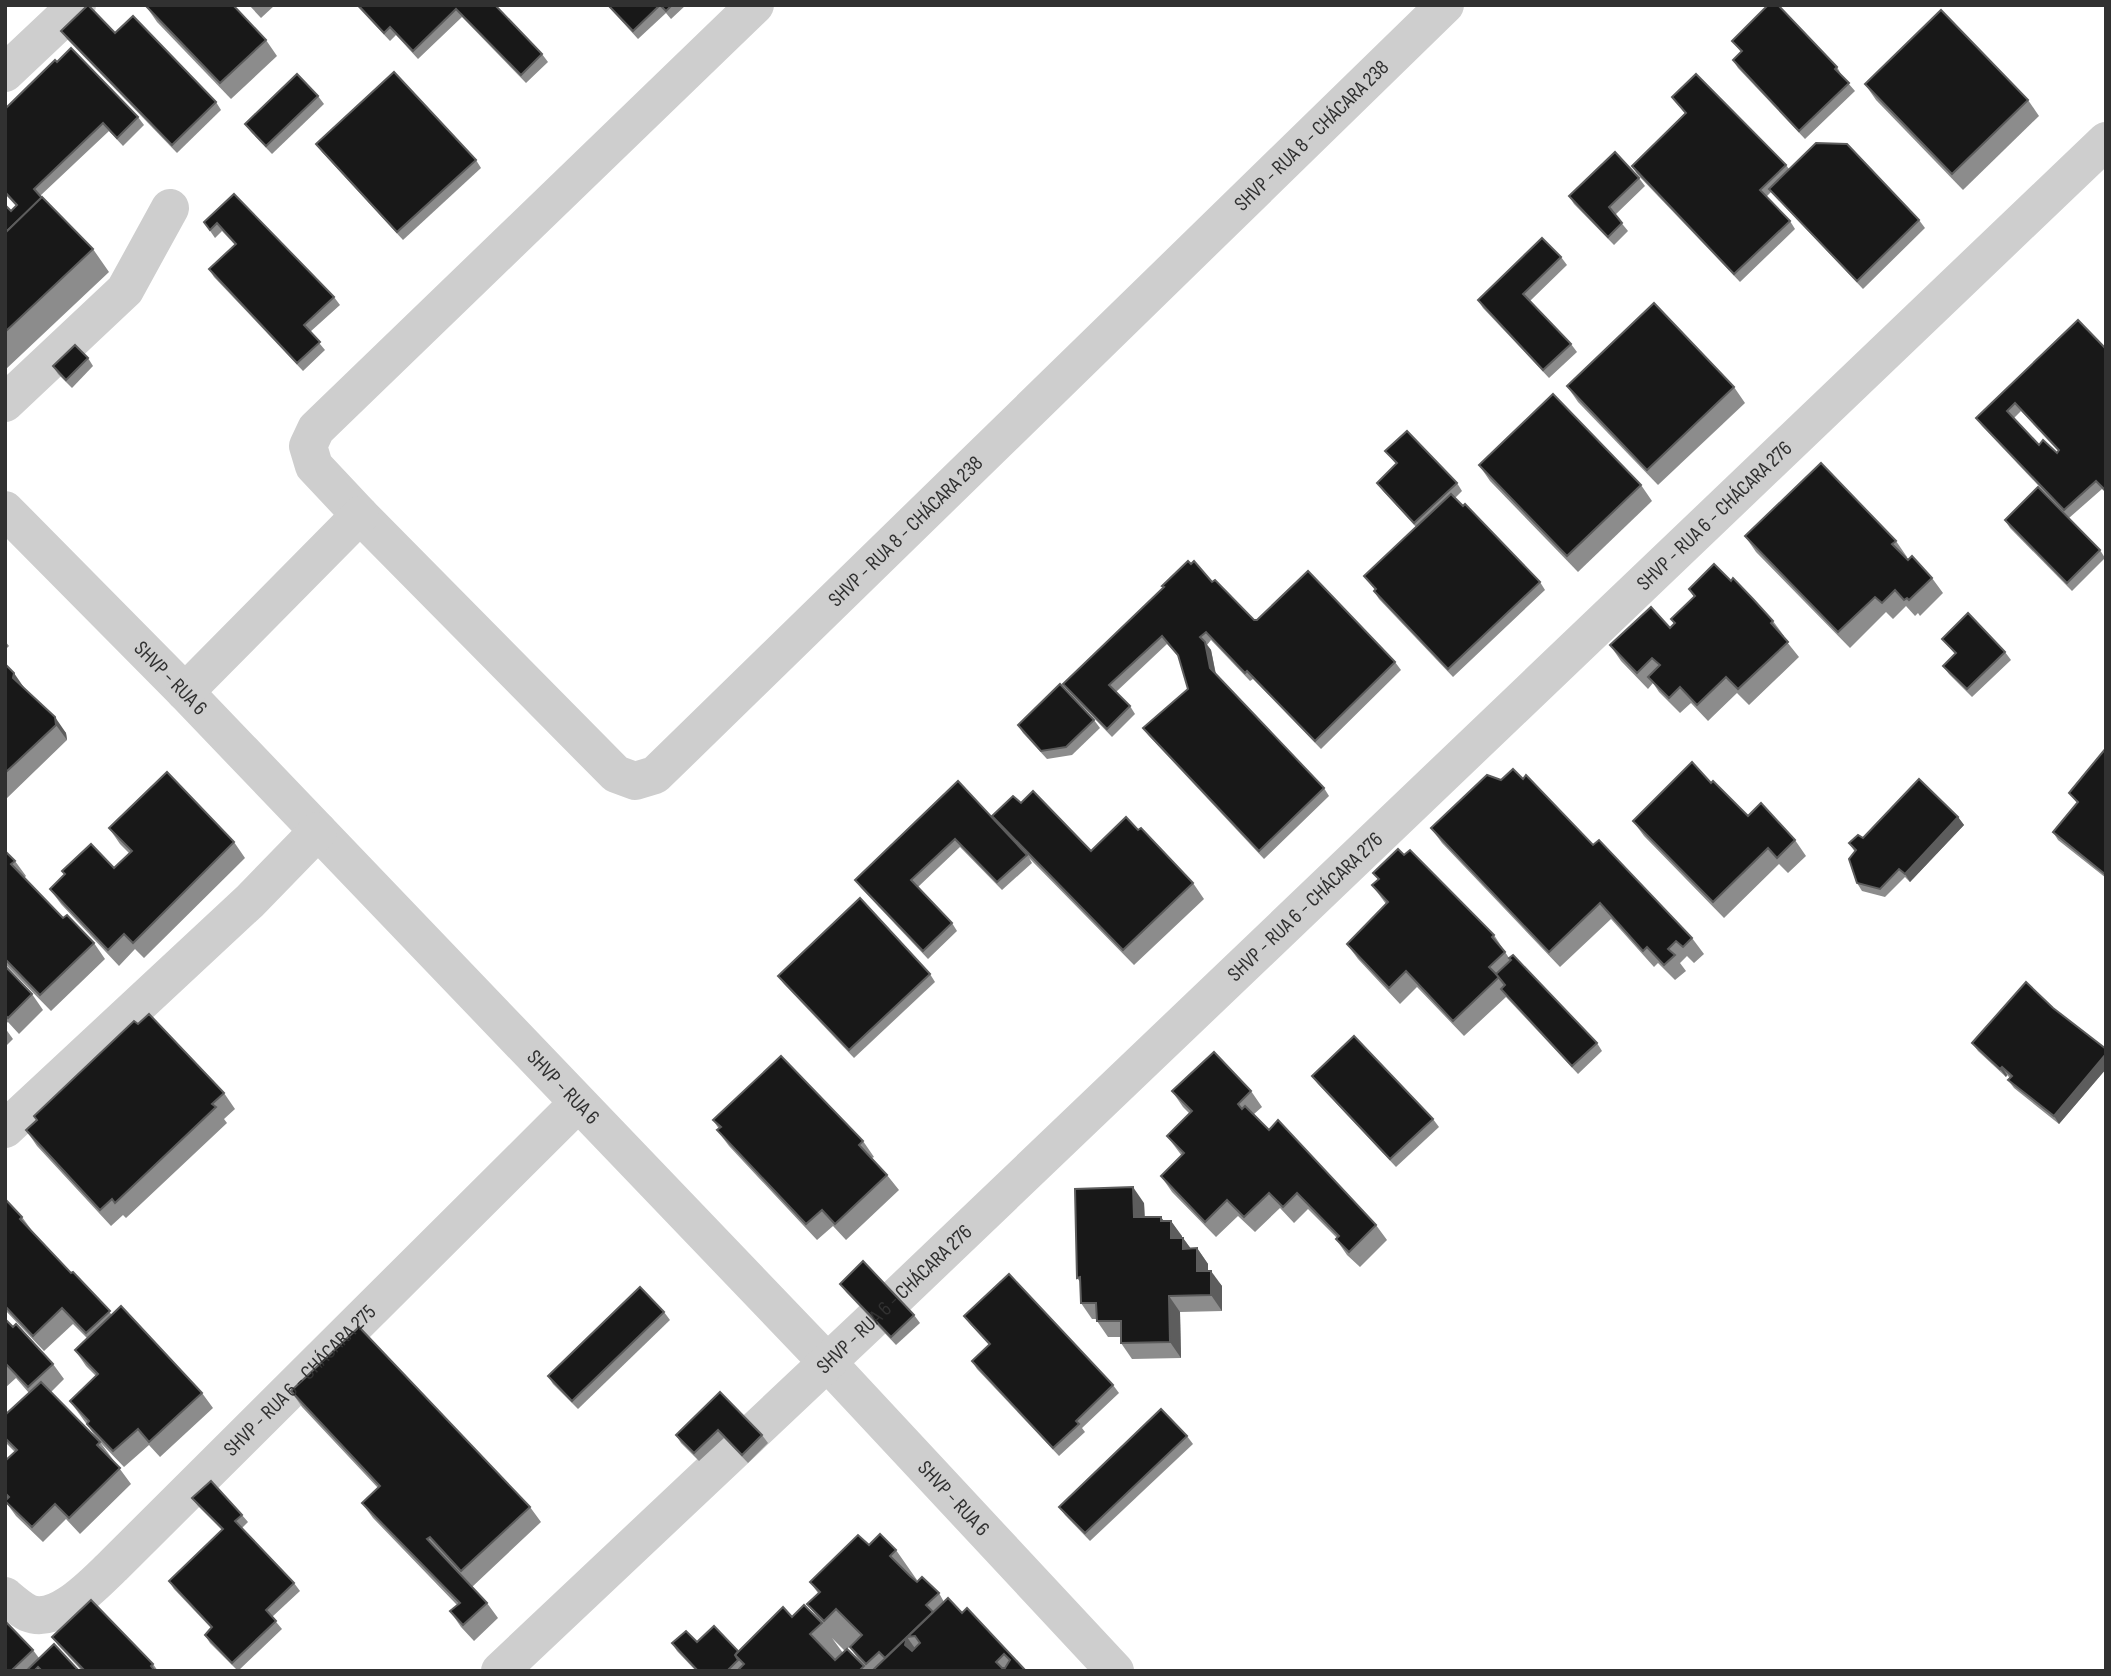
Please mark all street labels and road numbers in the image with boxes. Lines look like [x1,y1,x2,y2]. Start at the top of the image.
street label: SHVP - RUA 8 - CHÁCARA 238 [1229,55,1394,216]
street label: SHVP - RUA 6 - CHÁCARA 276 [1631,436,1797,596]
street label: SHVP - RUA 8 - CHÁCARA 238 [823,450,988,612]
street label: SHVP - RUA 6 [129,636,213,720]
street label: SHVP - RUA 6 - CHÁCARA 276 [1222,827,1388,987]
street label: SHVP - RUA 6 [522,1044,605,1129]
street label: SHVP - RUA 6 - CHÁCARA 276 [811,1219,977,1379]
street label: SHVP - RUA 6 - CHÁCARA 275 [218,1299,381,1461]
street label: SHVP - RUA 6 [913,1455,995,1541]

